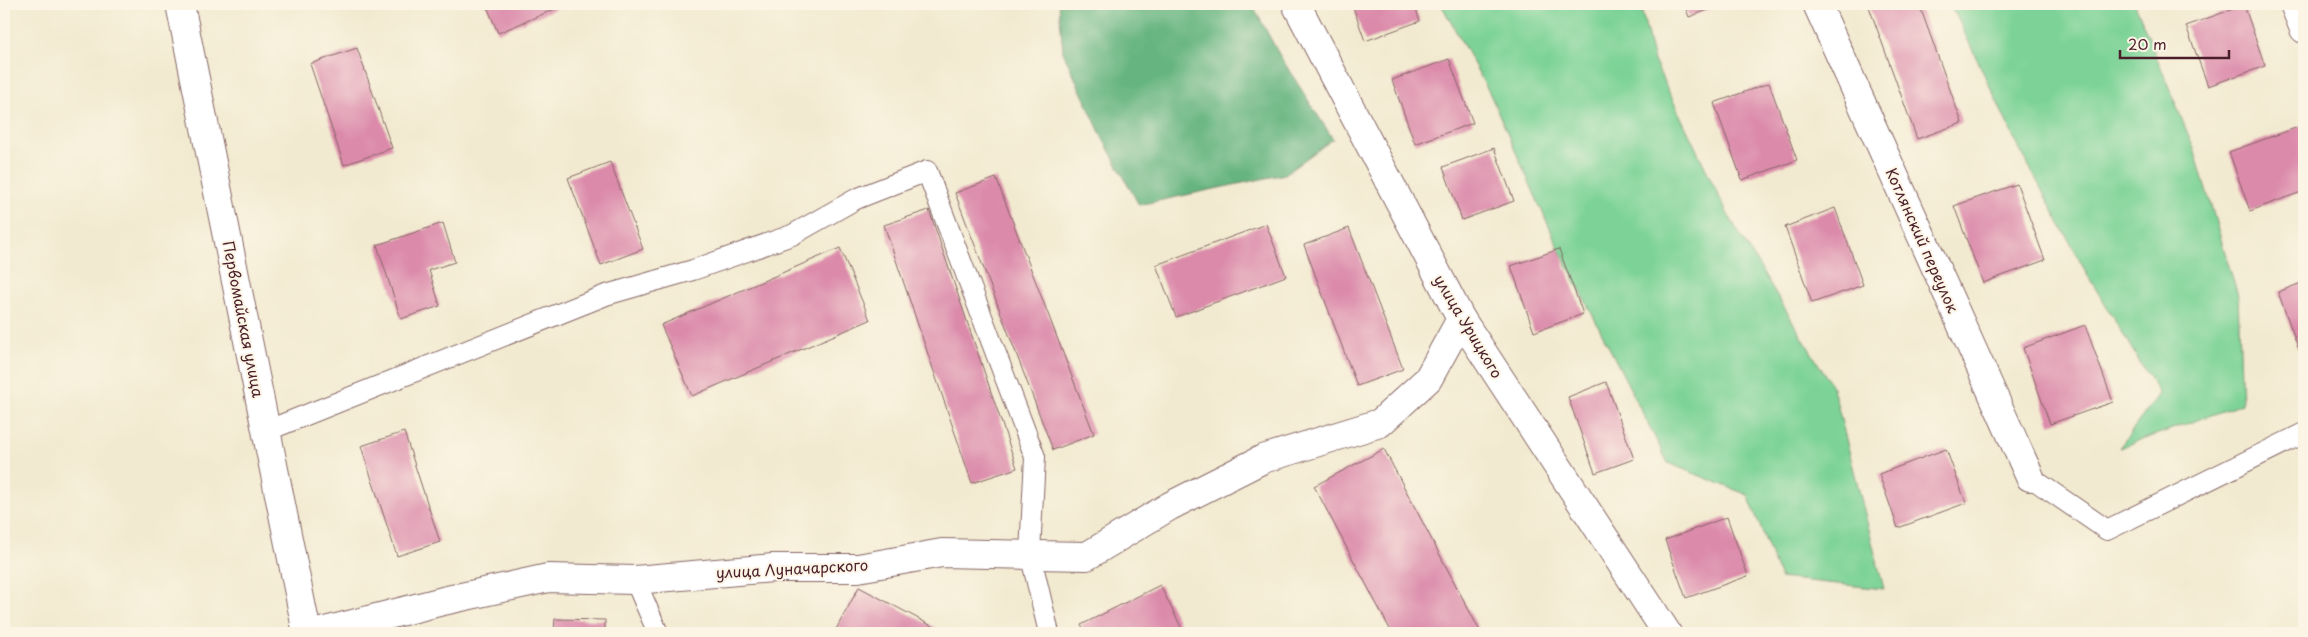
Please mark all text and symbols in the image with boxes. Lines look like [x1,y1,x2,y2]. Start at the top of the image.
scale bar [2120,28,2229,60]
text: 20 m [2128,32,2167,55]
street label: Котлянский переулок [1881,164,1965,316]
street label: Первомайская улица [218,239,271,400]
street label: улица Урицкого [1429,270,1509,382]
street label: улица Луначарского [715,553,869,583]

